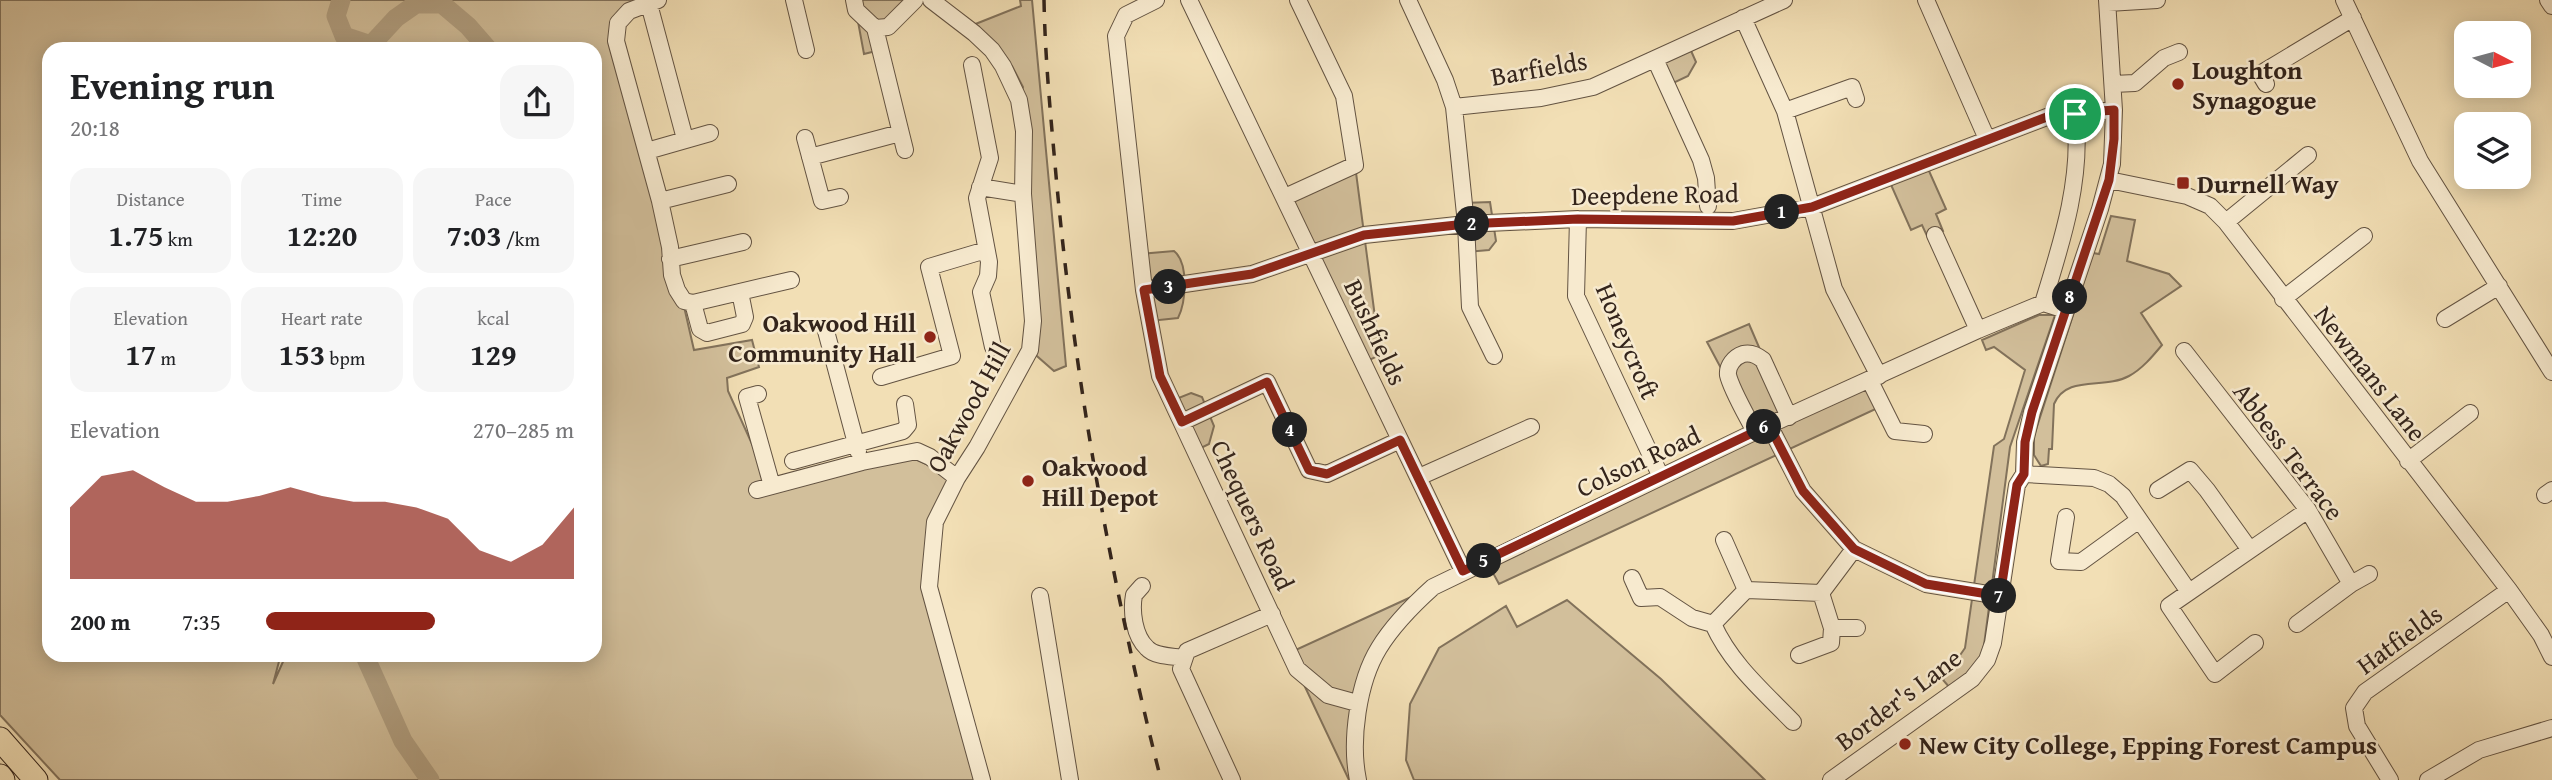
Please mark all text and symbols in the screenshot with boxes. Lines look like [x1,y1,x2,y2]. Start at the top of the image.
north arrow [2454,21,2530,98]
map controls [2454,21,2531,189]
street label: Barfields [1488,40,1590,96]
place label: Loughton Synagogue [2192,50,2317,119]
text: Evening run [70,57,274,113]
button: share [500,65,574,139]
marker: Loughton Synagogue [2170,76,2186,92]
pin [2045,84,2105,144]
icon: arrive [2056,95,2094,133]
text: 20:18 [70,111,120,144]
button: layers [2454,112,2531,189]
place label: Durnell Way [2197,164,2339,203]
street label: Deepdene Road [1571,173,1739,215]
marker: Durnell Way [2175,175,2191,191]
text: Distance [117,185,185,213]
text: Time [302,185,342,213]
text: Pace [475,185,512,213]
pin: 1 [1764,194,1800,230]
text: 1 [1777,197,1786,225]
pin: 2 [1454,206,1490,242]
text: 2 [1467,209,1476,237]
text: 1.75 [108,213,164,257]
text: 12:20 [287,213,357,257]
text: 7:03 [447,213,502,257]
text: km [164,225,193,253]
text: /km [502,225,540,253]
pin: 3 [1152,270,1186,304]
text: 3 [1164,272,1173,300]
street label: Bushfields [1334,273,1418,391]
street label: Honeycroft [1586,277,1670,405]
pin: 8 [2052,280,2088,314]
text: 8 [2065,282,2074,310]
street label: Newmans Lane [2305,297,2437,449]
place label: Oakwood Hill Community Hall [728,303,916,372]
text: Elevation [113,304,188,332]
text: Heart rate [281,304,363,332]
text: kcal [477,304,510,332]
marker: Oakwood Hill Community Hall [922,329,938,345]
text: 17 [125,332,156,376]
text: 153 [279,332,325,376]
text: 129 [470,332,517,376]
street label: Oakwood Hill [916,334,1020,480]
text: m [156,344,176,372]
text: bpm [325,344,365,372]
street label: Abbess Terrace [2224,374,2354,528]
pin: 6 [1746,410,1782,444]
pin: 4 [1272,412,1308,448]
text: 6 [1759,412,1768,440]
text: Elevation [70,413,160,446]
text: 270–285 m [473,413,574,446]
text: 4 [1285,415,1294,443]
street label: Colson Road [1569,415,1707,507]
street label: Chequers Road [1201,433,1305,597]
place label: Oakwood Hill Depot [1042,447,1158,516]
marker: Oakwood Hill Depot [1020,473,1036,489]
pin: 5 [1466,544,1502,578]
text: 5 [1479,546,1488,574]
pin: 7 [1982,578,2016,614]
text: 7 [1994,581,2003,609]
street label: Hatfields [2348,594,2450,684]
text: 200 m [70,605,131,638]
text: 7:35 [182,605,221,638]
street label: Border's Lane [1826,638,1970,760]
place label: New City College, Epping Forest Campus [1919,725,2377,764]
marker: New City College, Epping Forest Campus [1897,736,1913,752]

